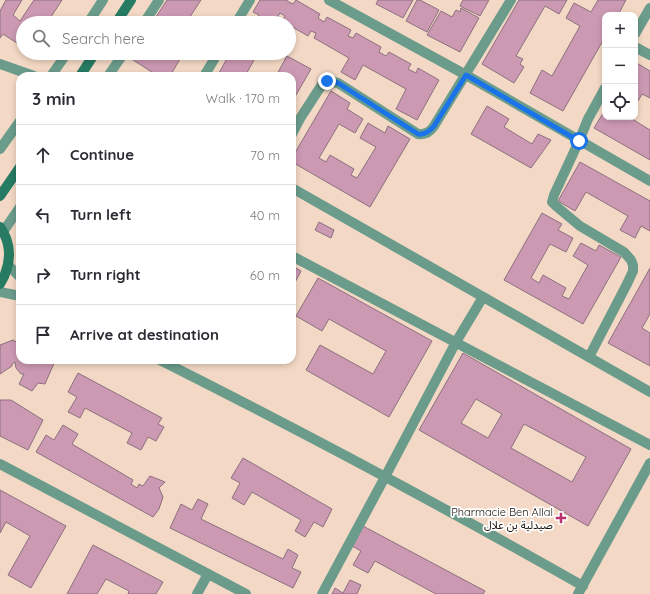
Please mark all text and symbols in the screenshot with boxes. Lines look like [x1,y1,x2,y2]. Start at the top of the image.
map controls [602,12,638,120]
button: + [602,12,638,48]
search box [16,16,296,60]
icon: search [30,27,52,49]
text: Search here [62,29,145,48]
button: − [602,48,638,84]
route end [318,72,336,90]
button: locate [602,84,638,120]
text: 3 min [32,88,76,109]
text: Walk · 170 m [205,90,280,106]
route start [570,132,588,150]
icon: ahead [32,144,54,166]
text: Continue [70,145,134,164]
text: 70 m [250,147,280,163]
icon: left [32,204,54,226]
text: Turn left [70,205,132,224]
text: 40 m [250,207,280,223]
icon: right [32,264,54,286]
text: Turn right [70,265,141,284]
text: 60 m [250,267,280,283]
icon: arrive [32,324,54,346]
text: Arrive at destination [70,325,219,344]
place label: Pharmacie Ben Allal صيدلية بن علال [451,505,553,532]
marker: Pharmacie Ben Allal صيدلية بن علال [556,513,566,523]

